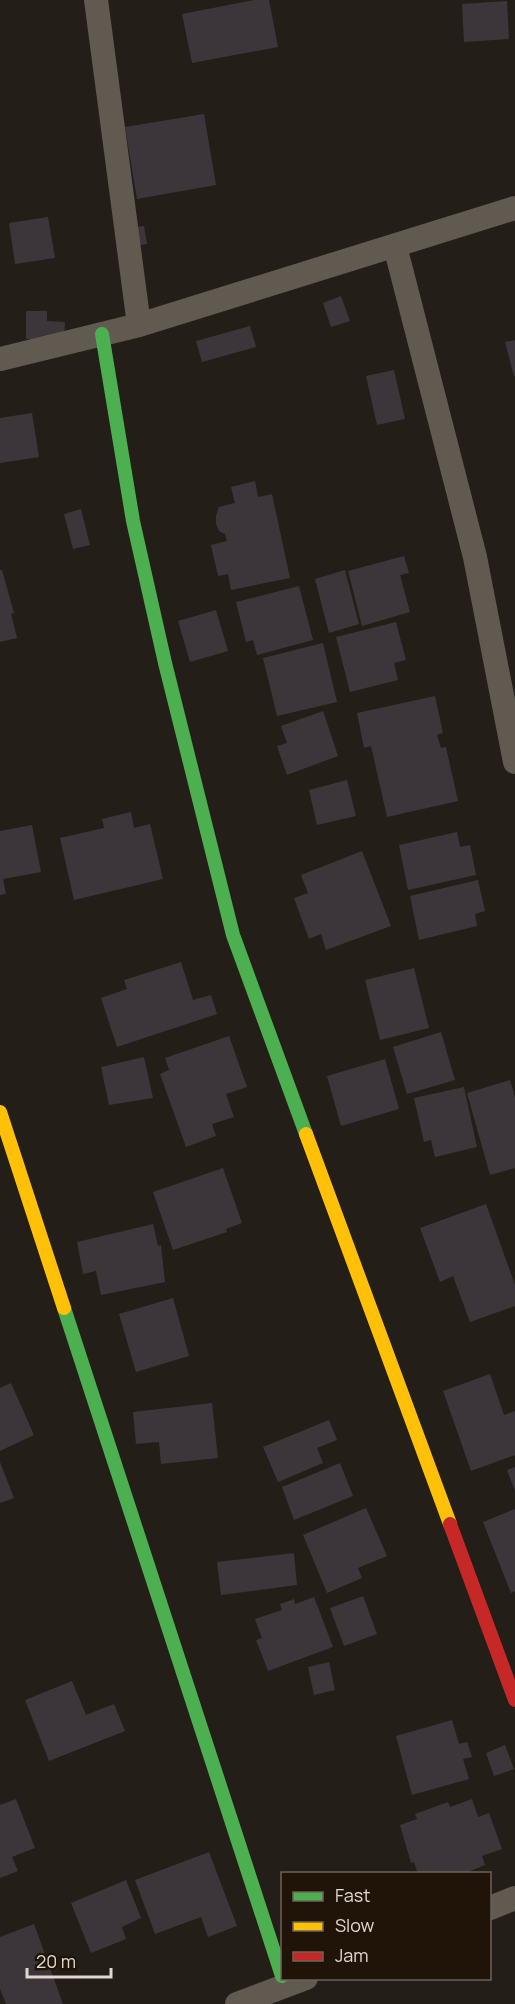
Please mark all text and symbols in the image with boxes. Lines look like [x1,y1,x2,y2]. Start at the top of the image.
legend [281,1872,491,1980]
text: Fast [335,1883,370,1907]
text: Slow [335,1913,375,1937]
scale bar [27,1941,111,1979]
text: Jam [335,1943,369,1967]
text: 20 m [36,1949,76,1973]

